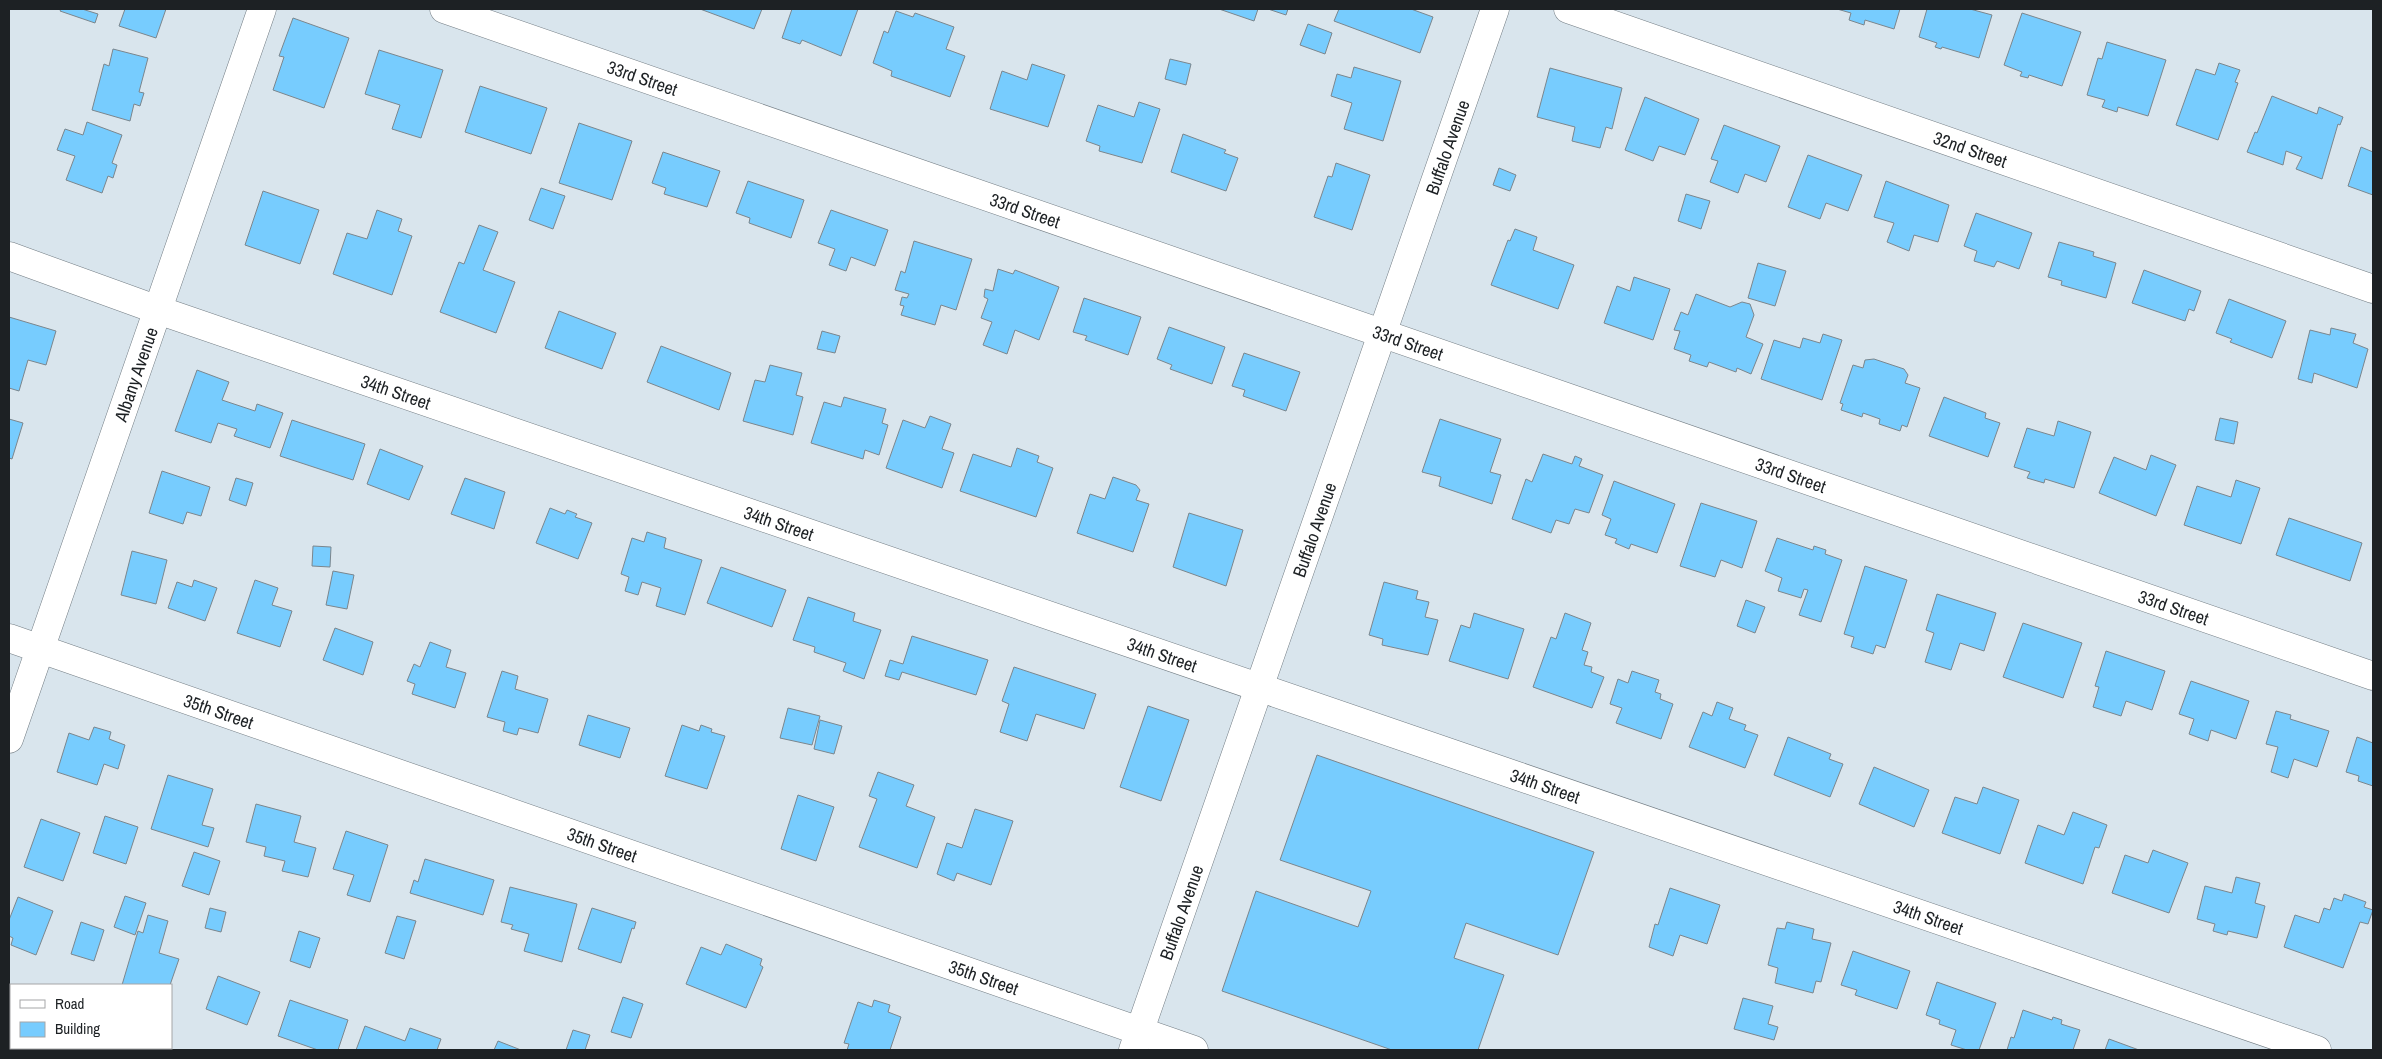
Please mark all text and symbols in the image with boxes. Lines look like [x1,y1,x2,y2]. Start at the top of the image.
street label: 33rd Street [604,54,681,101]
street label: Buffalo Avenue [1419,96,1475,198]
street label: 32nd Street [1930,125,2011,173]
street label: 33rd Street [987,186,1064,234]
street label: 33rd Street [1369,319,1447,366]
street label: Albany Avenue [107,324,163,426]
street label: 34th Street [358,368,434,415]
street label: 33rd Street [1752,451,1829,498]
street label: Buffalo Avenue [1286,479,1342,580]
street label: 34th Street [741,499,817,546]
street label: 33rd Street [2135,583,2212,631]
street label: 34th Street [1124,631,1200,678]
street label: 35th Street [180,687,257,735]
street label: 34th Street [1507,762,1584,809]
street label: 35th Street [564,821,640,868]
street label: Buffalo Avenue [1153,861,1209,963]
street label: 34th Street [1890,893,1967,940]
street label: 35th Street [946,953,1022,1001]
legend [10,984,172,1049]
text: Road [55,993,84,1014]
text: Building [55,1018,100,1039]

